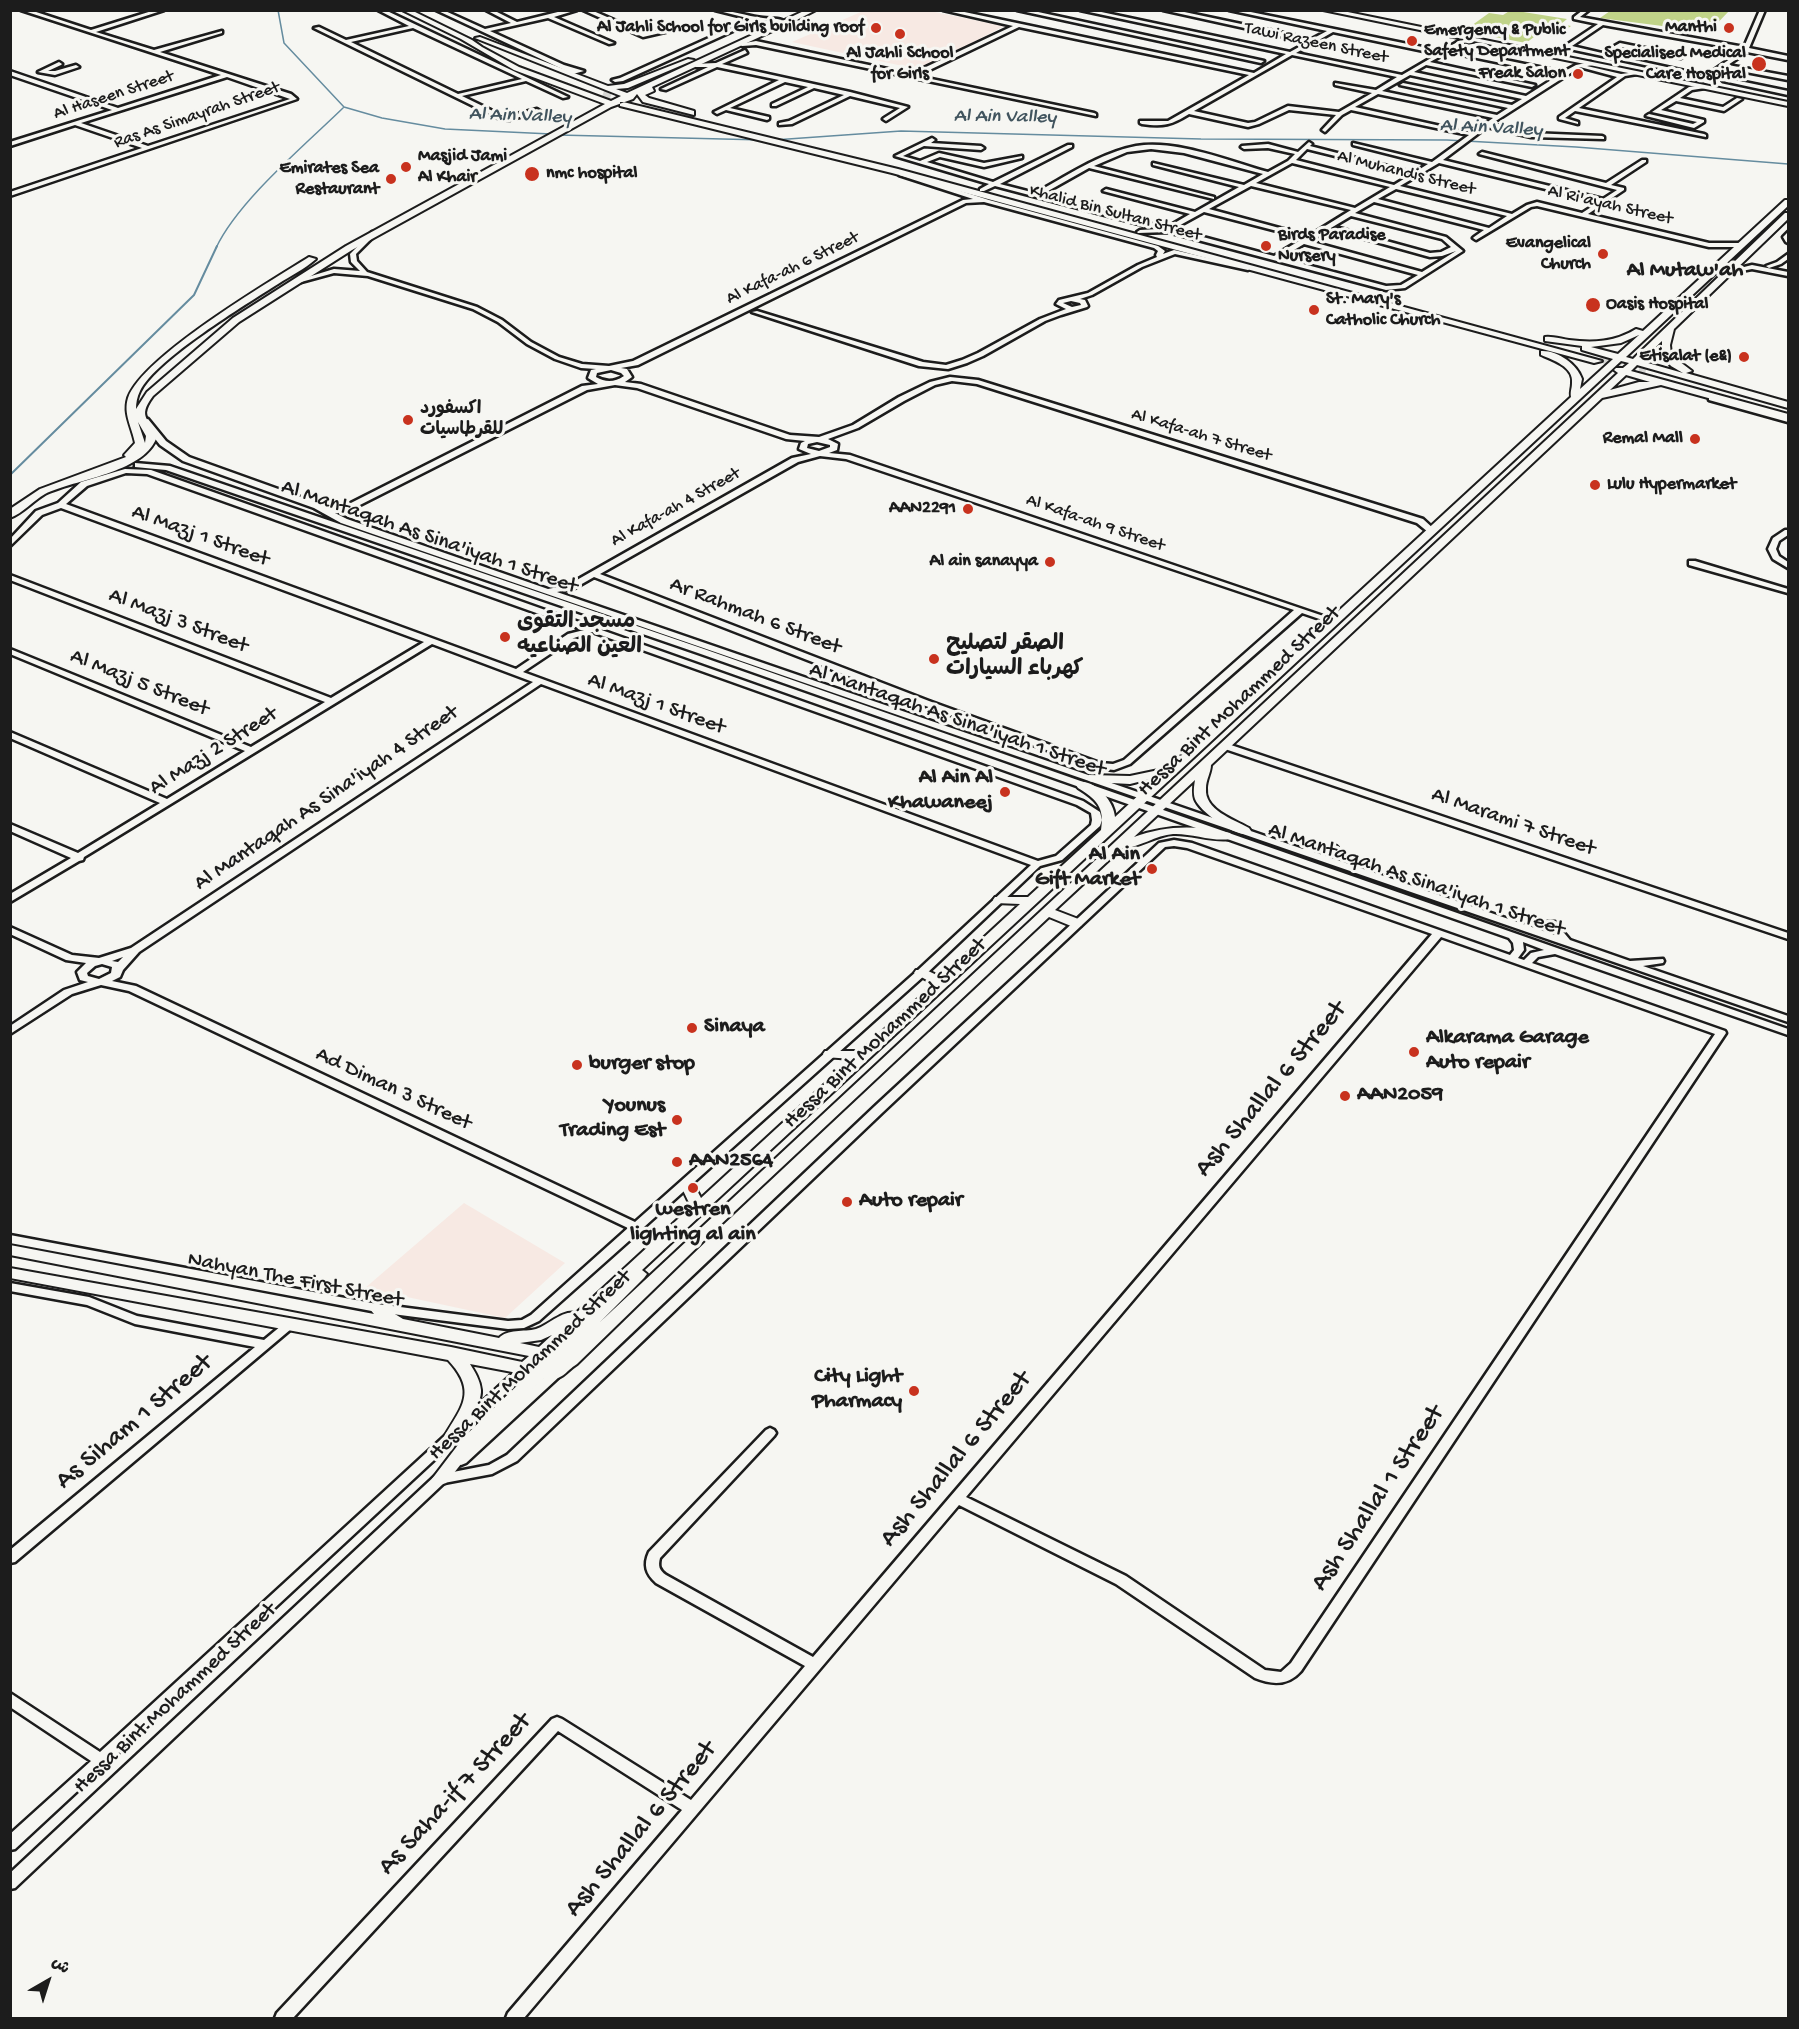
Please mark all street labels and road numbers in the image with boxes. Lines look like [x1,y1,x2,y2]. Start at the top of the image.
street label: Tawi Razeen Street [1242,18,1390,70]
street label: Al Haseen Street [51,66,177,126]
street label: Ras As Simayrah Street [111,77,283,155]
street label: Al Muhandis Street [1335,146,1477,202]
street label: Khalid Bin Sultan Street [1027,181,1203,247]
street label: Al Ri'ayah Street [1545,181,1675,231]
street label: Al Kafa-ah 6 Street [723,227,863,311]
street label: Al Kafa-ah 7 Street [1128,404,1274,468]
street label: Al Kafa-ah 4 Street [608,464,744,552]
street label: Al Mantaqah As Sina'iyah 1 Street [277,475,581,601]
street label: Al Kafa-ah 9 Street [1023,490,1167,558]
street label: Al Mazj 1 Street [128,500,272,574]
street label: Ar Rahmah 6 Street [666,572,844,662]
street label: Al Mazj 3 Street [105,583,251,661]
street label: Hessa Bint Mohammed Street [1133,601,1347,803]
street label: Al Mazj 5 Street [66,644,212,724]
street label: Al Mantaqah As Sina'iyah 1 Street [805,658,1109,784]
street label: Al Mazj 1 Street [584,668,728,742]
street label: Al Mantaqah As Sina'iyah 4 Street [190,700,464,898]
street label: Al Mazj 2 Street [145,702,283,802]
street label: Al Marami 7 Street [1428,783,1598,863]
street label: Al Mantaqah As Sina'iyah 1 Street [1264,818,1568,944]
street label: Hessa Bint Mohammed Street [779,933,993,1135]
street label: Ash Shallal 6 Street [1189,995,1355,1185]
street label: Ad Diman 3 Street [311,1042,475,1138]
street label: Nahyan The First Street [185,1247,405,1315]
street label: Hessa Bint Mohammed Street [424,1265,638,1467]
street label: As Siham 1 Street [50,1348,220,1498]
street label: Ash Shallal 6 Street [874,1365,1040,1555]
street label: Ash Shallal 1 Street [1305,1400,1453,1598]
street label: Hessa Bint Mohammed Street [69,1598,283,1800]
street label: As Saha-if 7 Street [372,1707,540,1883]
street label: Ash Shallal 6 Street [559,1735,725,1925]

